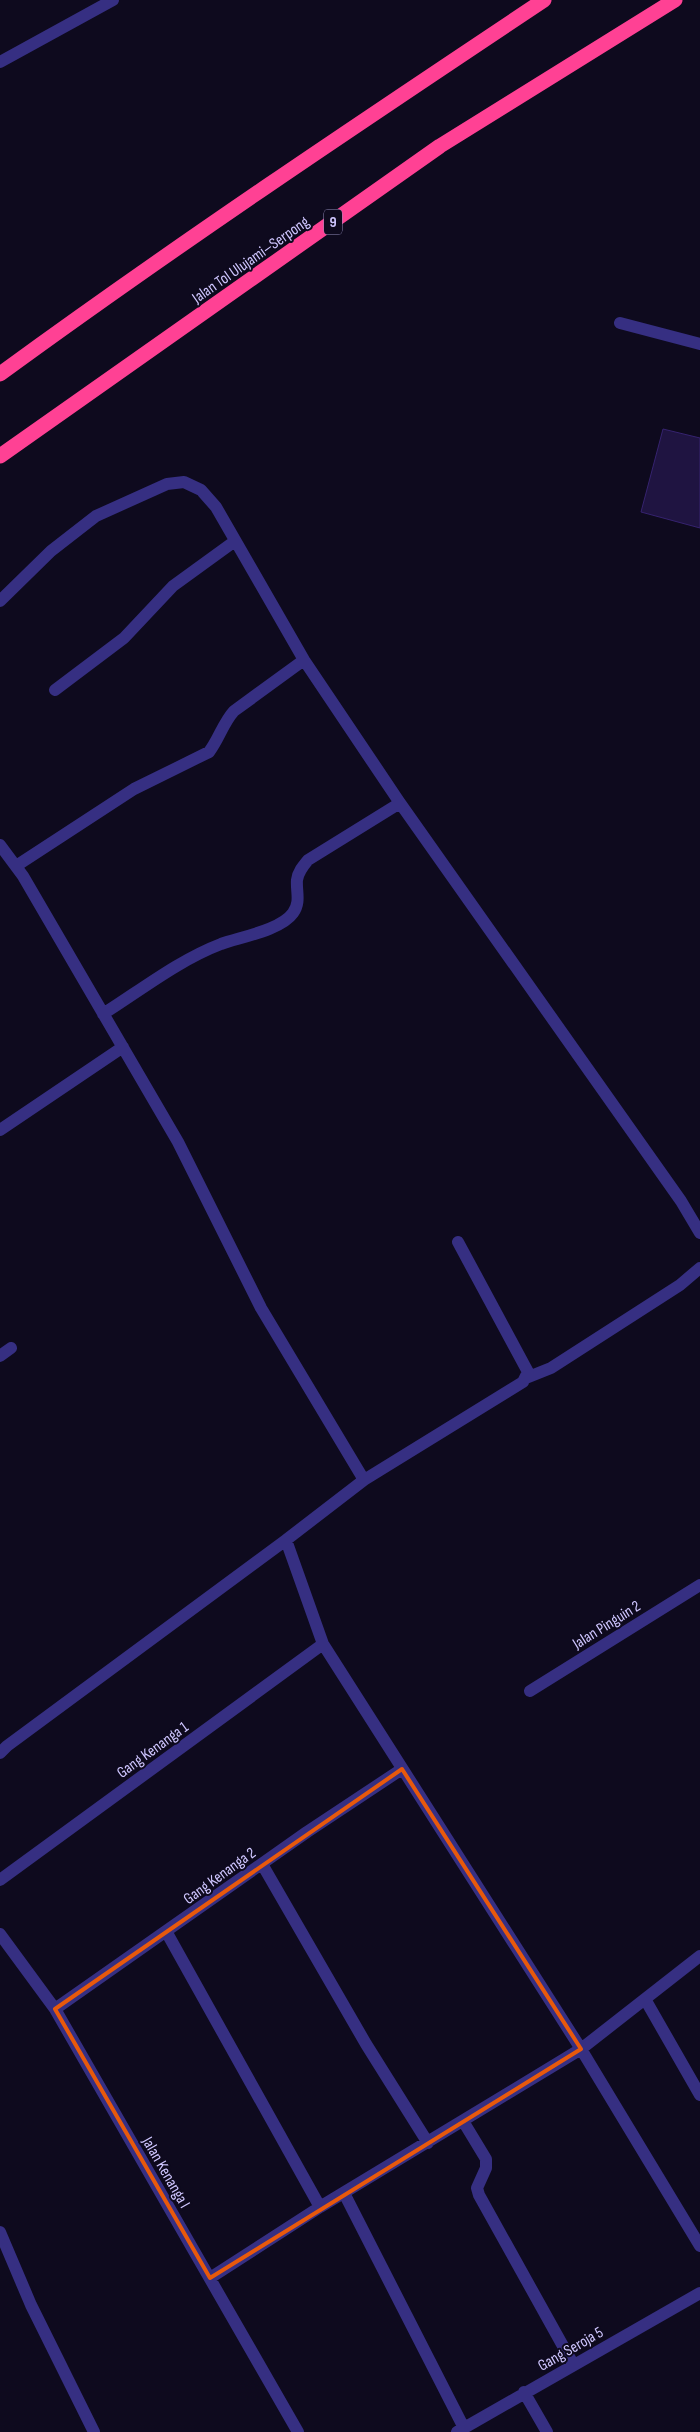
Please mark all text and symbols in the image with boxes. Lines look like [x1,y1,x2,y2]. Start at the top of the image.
road number: 9 [324,210,342,234]
street label: Jalan Tol Ulujami–Serpong [188,213,313,308]
street label: Jalan Pinguin 2 [568,1597,644,1654]
street label: Gang Kenanga 1 [113,1718,193,1782]
street label: Gang Kenanga 2 [180,1844,260,1909]
street label: Jalan Kenanga I [137,2133,194,2212]
street label: Gang Seroja 5 [535,2323,607,2376]

